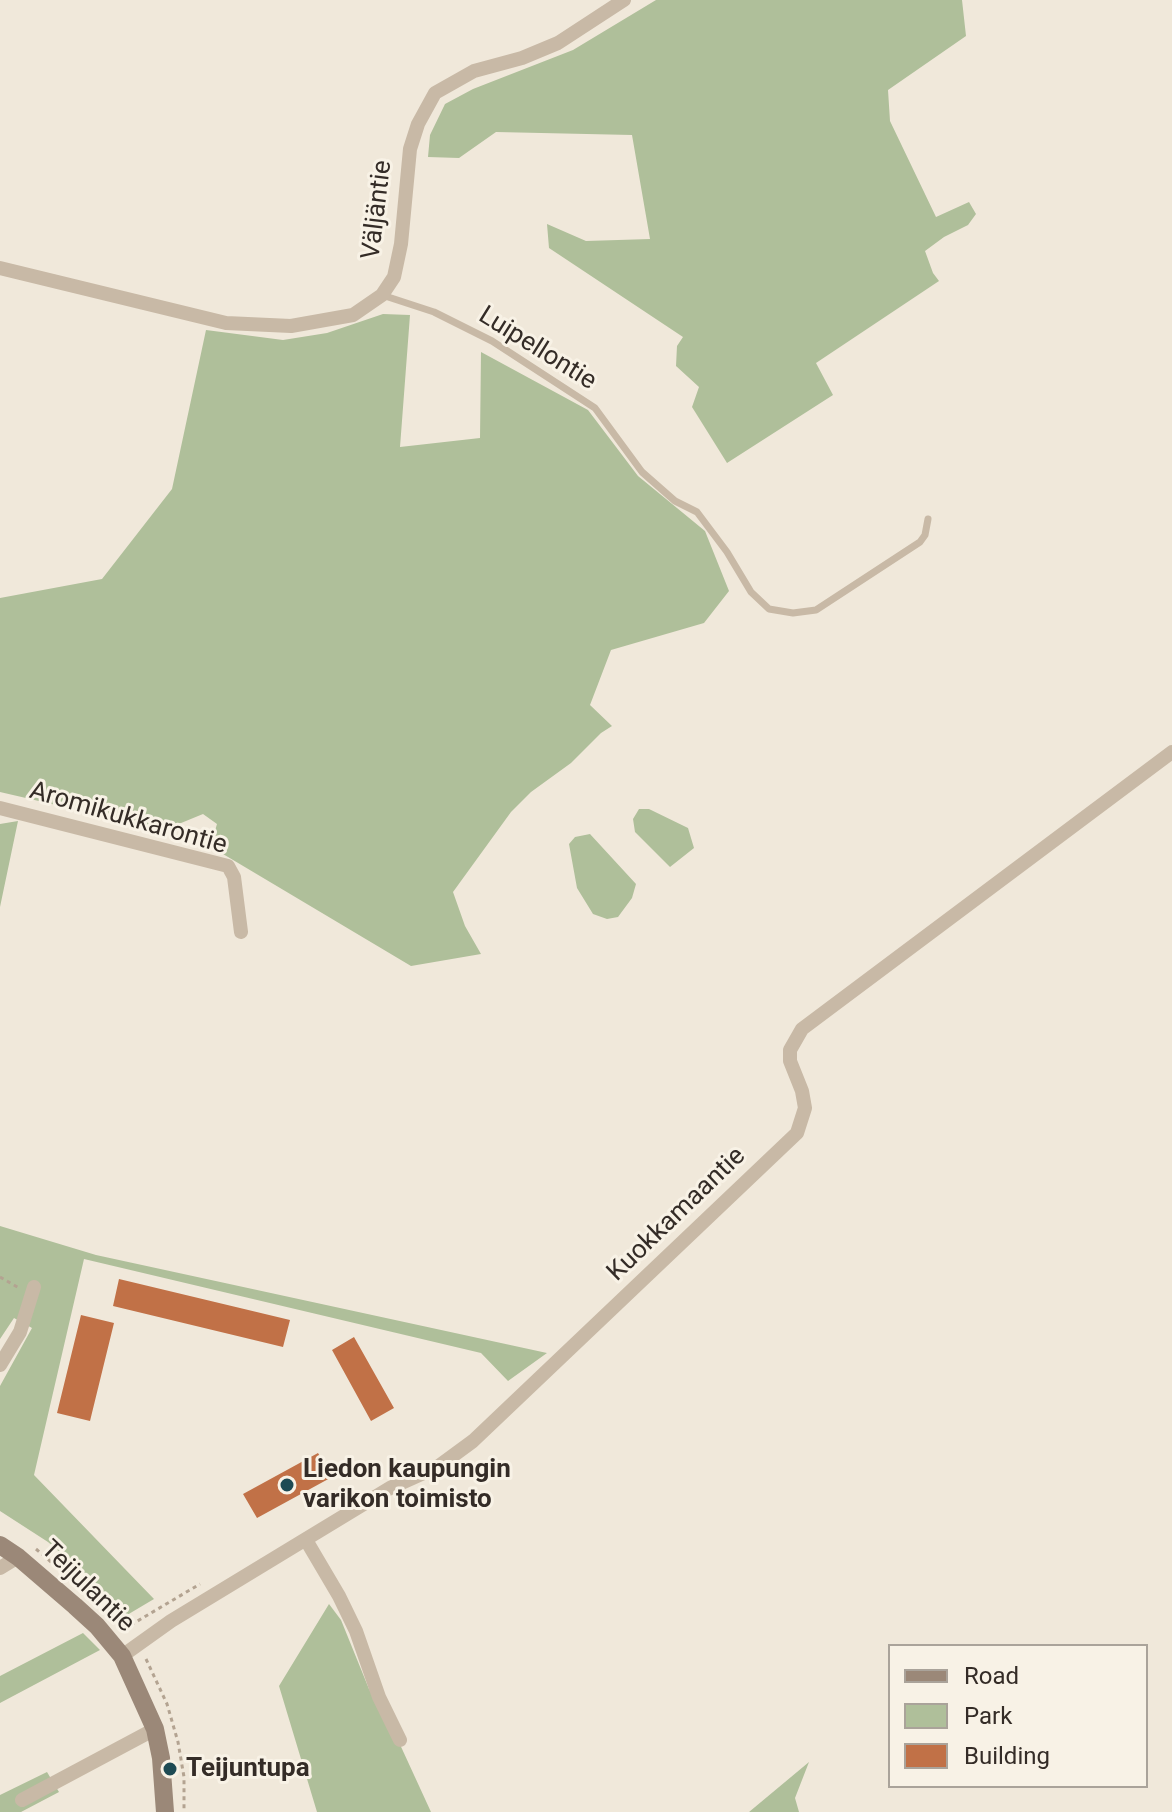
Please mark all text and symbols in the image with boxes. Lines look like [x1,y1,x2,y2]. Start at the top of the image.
street label: Väljäntie [356,159,400,261]
street label: Luipellontie [472,301,602,397]
street label: Aromikukkarontie [26,776,230,862]
street label: Kuokkamaantie [602,1141,752,1289]
place label: Liedon kaupungin varikon toimisto [303,1454,511,1516]
marker: Liedon kaupungin varikon toimisto [278,1476,296,1494]
street label: Teijulantie [34,1535,140,1639]
legend [888,1644,1148,1788]
text: Road [964,1662,1019,1690]
text: Park [964,1702,1012,1730]
text: Building [964,1742,1050,1770]
place label: Teijuntupa [186,1753,310,1785]
marker: Teijuntupa [161,1760,179,1778]

